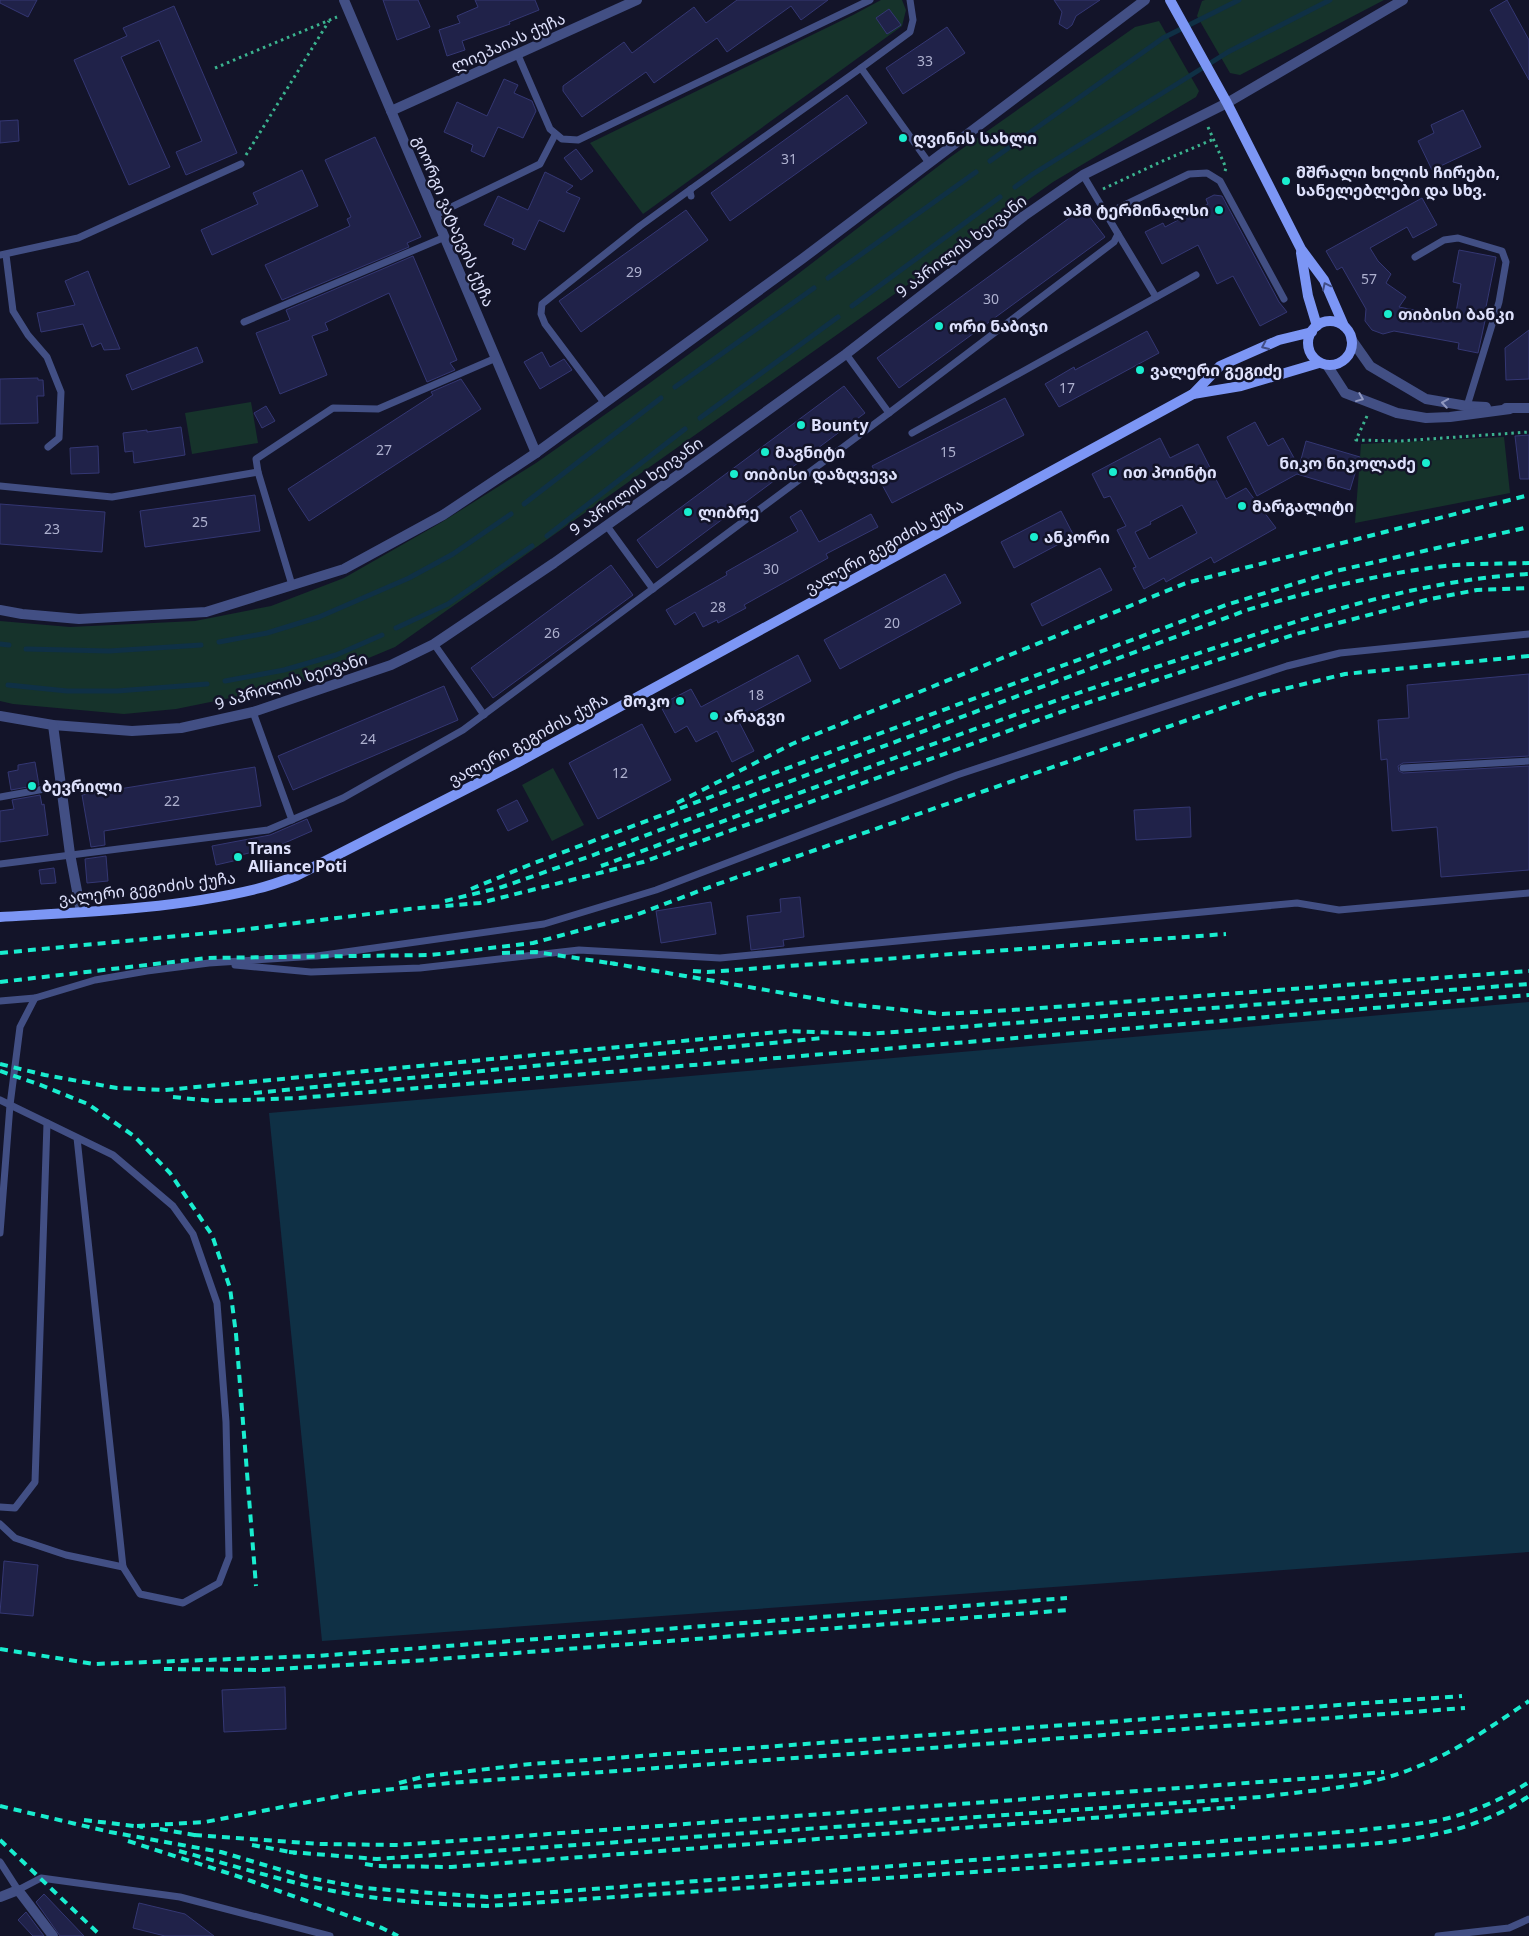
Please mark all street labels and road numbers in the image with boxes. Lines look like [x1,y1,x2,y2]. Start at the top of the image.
street label: ლიეპაიას ქუჩა [447,7,569,77]
street label: გიორგი ვატაევის ქუჩა [408,132,500,310]
street label: 9 აპრილის ხეივანი [891,190,1031,302]
street label: 9 აპრილის ხეივანი [565,432,707,540]
street label: ვალერი გეგიძის ქუჩა [801,493,967,599]
street label: 9 აპრილის ხეივანი [212,647,370,715]
street label: ვალერი გეგიძის ქუჩა [444,687,612,791]
street label: ვალერი გეგიძის ქუჩა [57,866,237,910]

